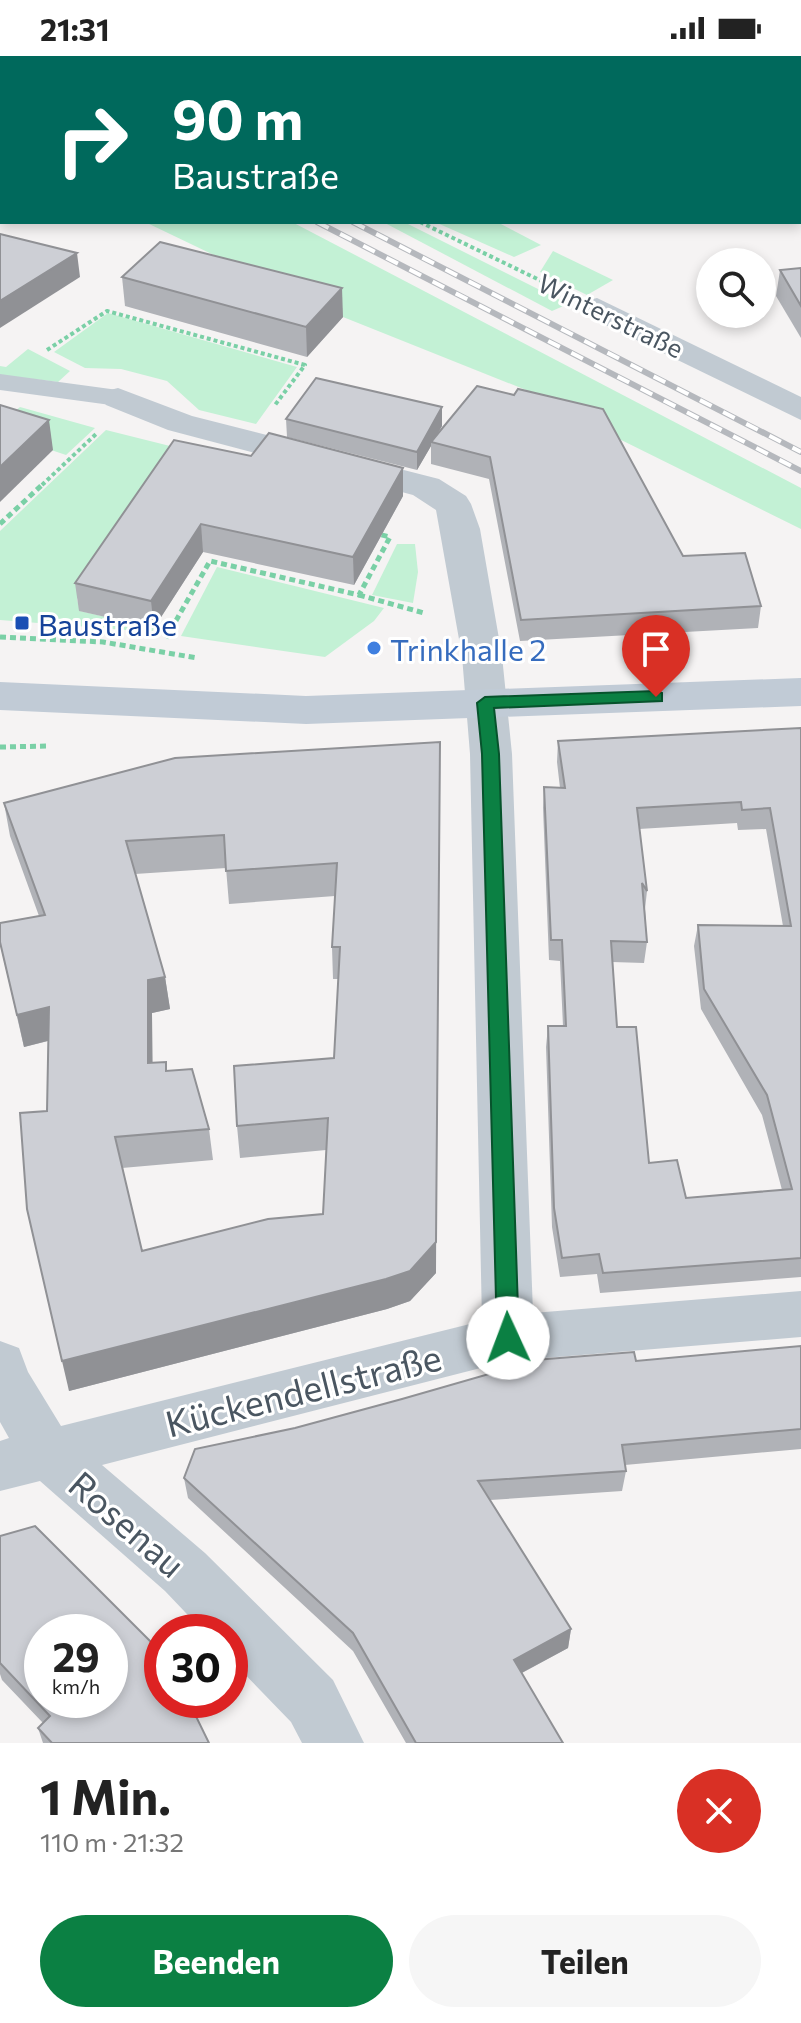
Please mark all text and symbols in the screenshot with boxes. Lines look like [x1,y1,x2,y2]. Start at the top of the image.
text: 21:31 [40,10,110,47]
text: 90 m [172,83,303,152]
icon: right [40,88,144,192]
text: Baustraße [172,152,339,196]
map controls [696,248,776,328]
button: search [696,248,776,328]
street label: Winterstraße [533,266,689,364]
place label: Baustraße [38,605,177,642]
marker: Baustraße [13,614,31,632]
pin [622,615,690,697]
icon: arrive [634,627,678,671]
place label: Trinkhalle 2 [390,630,546,667]
marker: Trinkhalle 2 [365,639,383,657]
position arrow [466,1296,550,1380]
street label: Kückendellstraße [161,1333,445,1445]
street label: Rosenau [61,1461,195,1585]
speed limit sign: 30 [144,1614,248,1718]
text: 29 [52,1631,100,1680]
text: km/h [52,1674,100,1698]
text: 1 Min. [40,1766,171,1825]
button: close [677,1769,761,1853]
text: 110 m · 21:32 [40,1826,184,1857]
button: Beenden [40,1915,393,2007]
button: Teilen [409,1915,761,2007]

